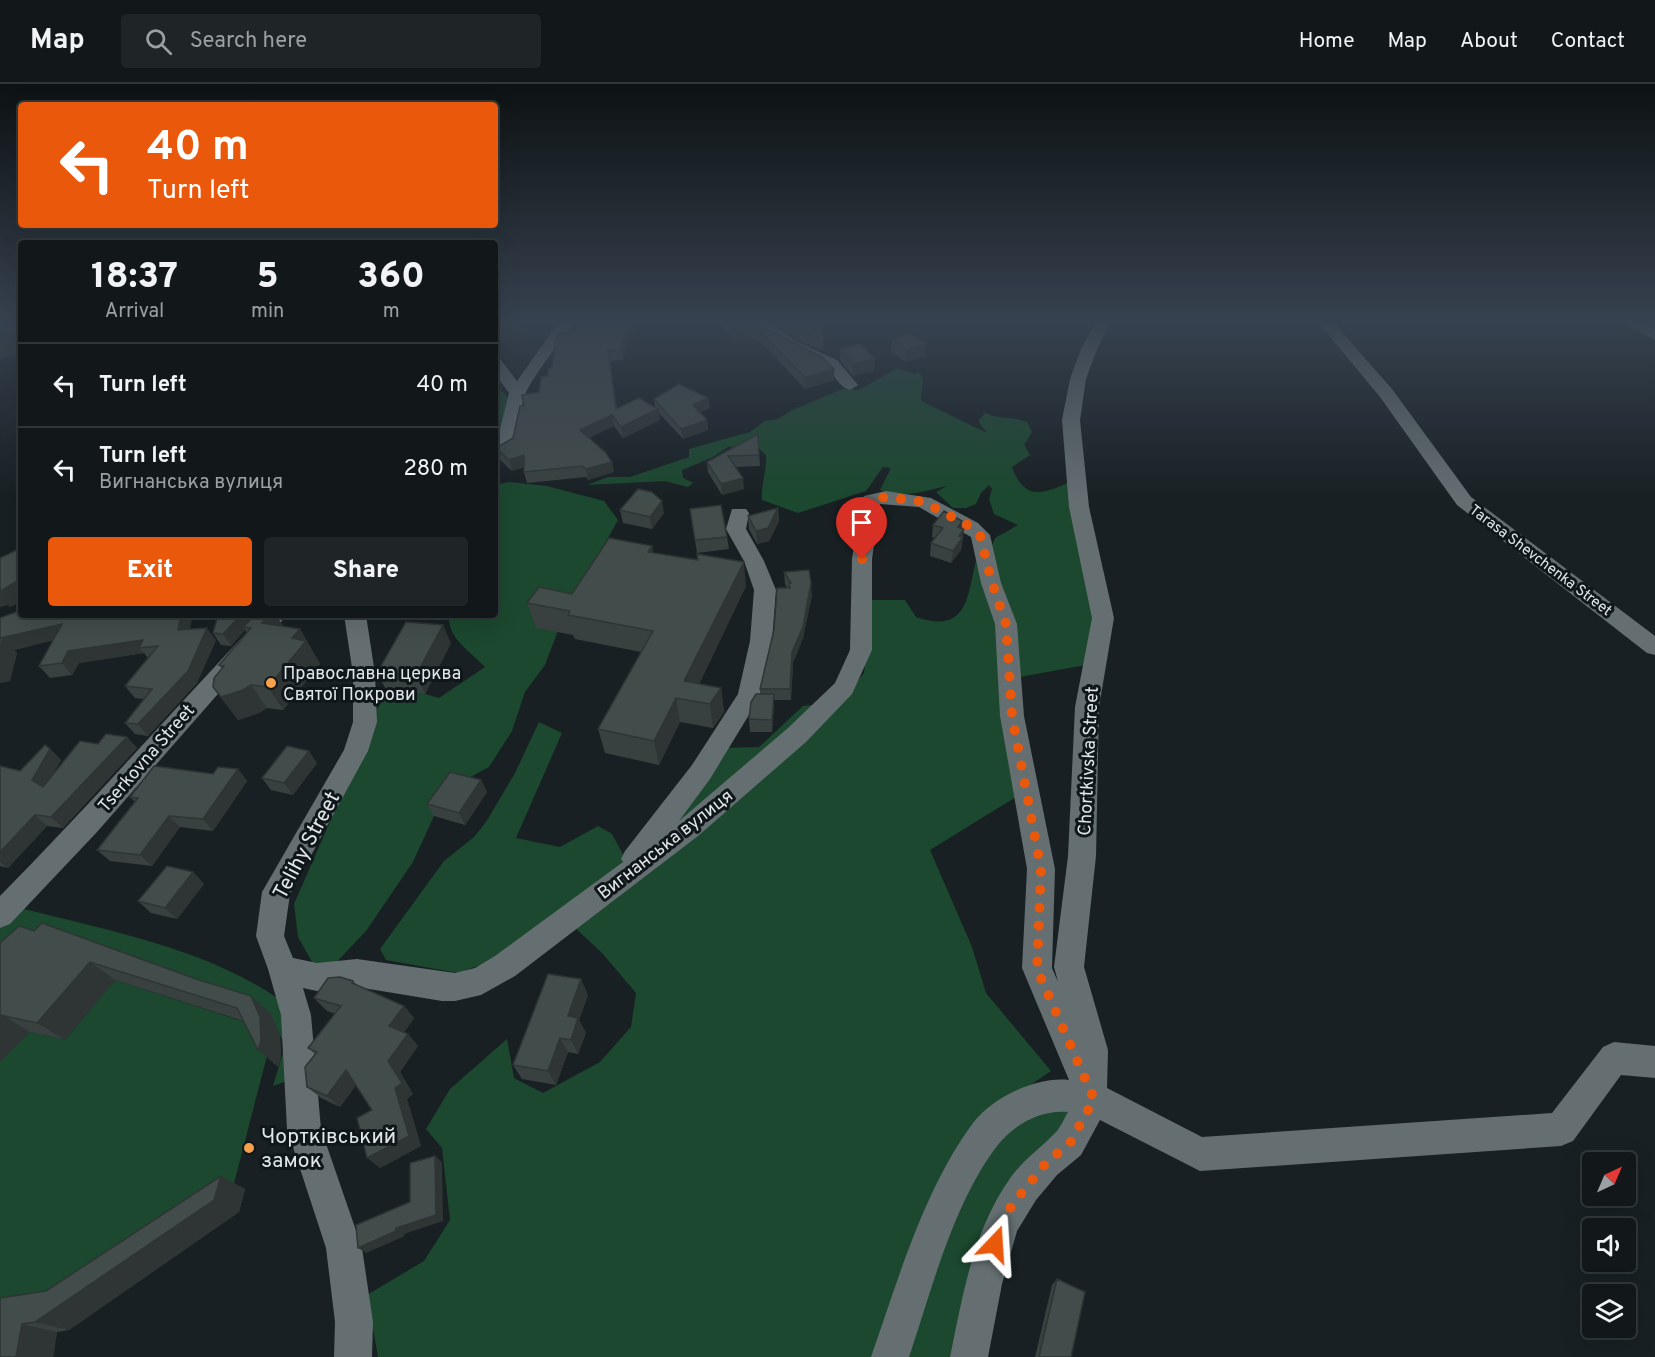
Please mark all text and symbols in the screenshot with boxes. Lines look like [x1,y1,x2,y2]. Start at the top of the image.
search box [121,14,541,68]
text: Map [30,23,85,59]
icon: search [142,25,175,58]
text: Search here [190,28,307,55]
text: Home [1299,28,1355,55]
text: Map [1388,28,1427,55]
text: About [1460,28,1518,55]
text: Contact [1551,28,1625,55]
text: 40 m [147,122,249,175]
icon: left [48,126,126,204]
text: Turn left [147,174,249,208]
text: 18:37 [91,255,178,301]
text: 5 [257,255,279,301]
text: 360 [357,255,425,301]
text: Arrival [105,299,164,325]
text: min [251,299,284,325]
text: m [383,299,400,325]
icon: left [48,369,81,402]
text: Turn left [99,372,187,399]
text: 40 m [416,372,468,399]
text: Turn left [99,443,187,470]
icon: left [48,453,81,486]
text: 280 m [403,456,468,483]
text: Вигнанська вулиця [99,470,283,496]
pin [836,497,887,559]
street label: Tarasa Shevchenka Street [1465,501,1615,621]
icon: arrive [845,506,878,539]
button: Exit [48,537,252,606]
button: Share [264,537,468,606]
place label: Православна церква Святої Покрови [283,663,461,707]
marker: Православна церква Святої Покрови [264,676,278,690]
street label: Chortkivska Street [1074,686,1105,836]
street label: Tserkovna Street [94,700,200,818]
street label: Вигнанська вулиця [594,785,738,905]
street label: Telihy Street [268,787,347,904]
place label: Чортківський замок [261,1124,396,1175]
marker: Чортківський замок [242,1141,256,1155]
north arrow [1582,1152,1636,1206]
map controls [1582,1152,1636,1338]
position arrow [963,1212,1027,1276]
button: sound [1582,1218,1636,1272]
button: layers [1582,1284,1636,1338]

